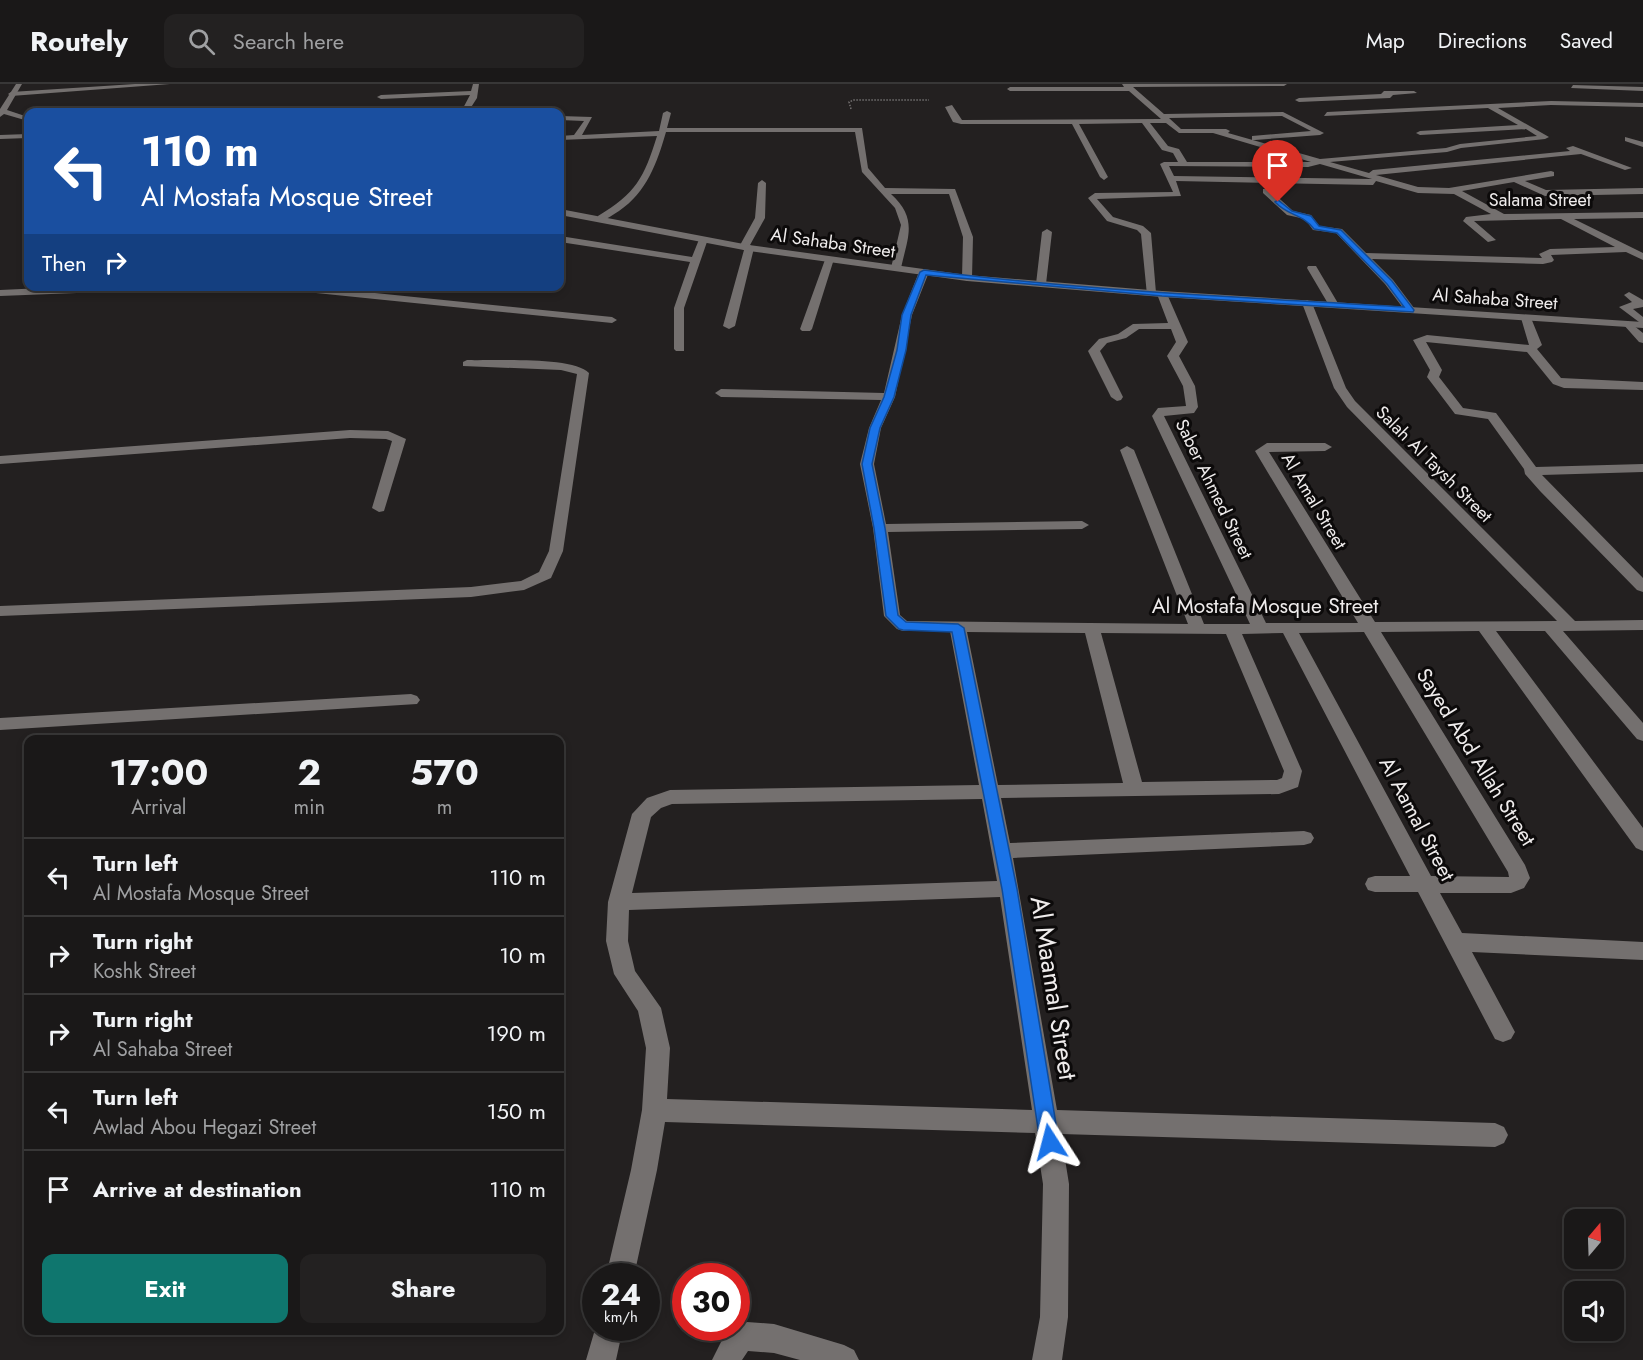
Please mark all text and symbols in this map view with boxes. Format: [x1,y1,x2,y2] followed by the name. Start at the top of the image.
[164,14,584,68] search box
[30,21,128,62] text: Routely
[185,25,218,58] icon: search
[233,25,344,57] text: Search here
[1366,26,1405,56] text: Map
[1438,26,1527,56] text: Directions
[1560,26,1613,56] text: Saved
[141,121,259,182] text: 110 m
[42,132,120,210] icon: left
[1252,140,1303,202] pin
[1261,149,1294,182] icon: arrive
[141,177,432,216] text: Al Mostafa Mosque Street
[1489,187,1592,213] street label: Salama Street
[769,221,898,265] street label: Al Sahaba Street
[99,246,132,279] icon: right
[42,247,87,279] text: Then
[1432,282,1559,316] street label: Al Sahaba Street
[1370,400,1499,529] street label: Salah Al Taysh Street
[1169,415,1259,564] street label: Saber Ahmed Street
[1275,448,1353,555] street label: Al Amal Street
[1152,591,1378,621] street label: Al Mostafa Mosque Street
[1409,662,1543,852] street label: Sayed Abd Allah Street
[109,746,208,798] text: 17:00
[297,746,321,798] text: 2
[410,746,479,798] text: 570
[1372,752,1462,886] street label: Al Aamal Street
[131,793,186,822] text: Arrival
[294,793,325,822] text: min
[437,793,452,822] text: m
[93,847,178,879] text: Turn left
[42,861,75,894] icon: left
[489,861,546,893] text: 110 m
[93,879,309,908] text: Al Mostafa Mosque Street
[1021,893,1087,1083] street label: Al Maamal Street
[93,925,193,957] text: Turn right
[42,939,75,972] icon: right
[499,939,546,971] text: 10 m
[93,957,196,986] text: Koshk Street
[93,1003,193,1035] text: Turn right
[42,1017,75,1050] icon: right
[486,1017,546,1049] text: 190 m
[93,1035,232,1064] text: Al Sahaba Street
[93,1081,178,1113] text: Turn left
[42,1095,75,1128] icon: left
[487,1095,546,1127] text: 150 m
[1018,1110,1082,1174] position arrow
[93,1113,316,1142] text: Awlad Abou Hegazi Street
[42,1173,75,1206] icon: arrive
[93,1173,302,1205] text: Arrive at destination
[489,1173,546,1205] text: 110 m
[1564,1209,1624,1269] north arrow
[1564,1209,1624,1341] map controls
[42,1254,288,1323] button: Exit
[300,1254,546,1323] button: Share
[672,1263,750,1341] speed limit sign: 30
[601,1273,641,1316] text: 24
[1564,1281,1624,1341] button: sound
[604,1306,638,1328] text: km/h

